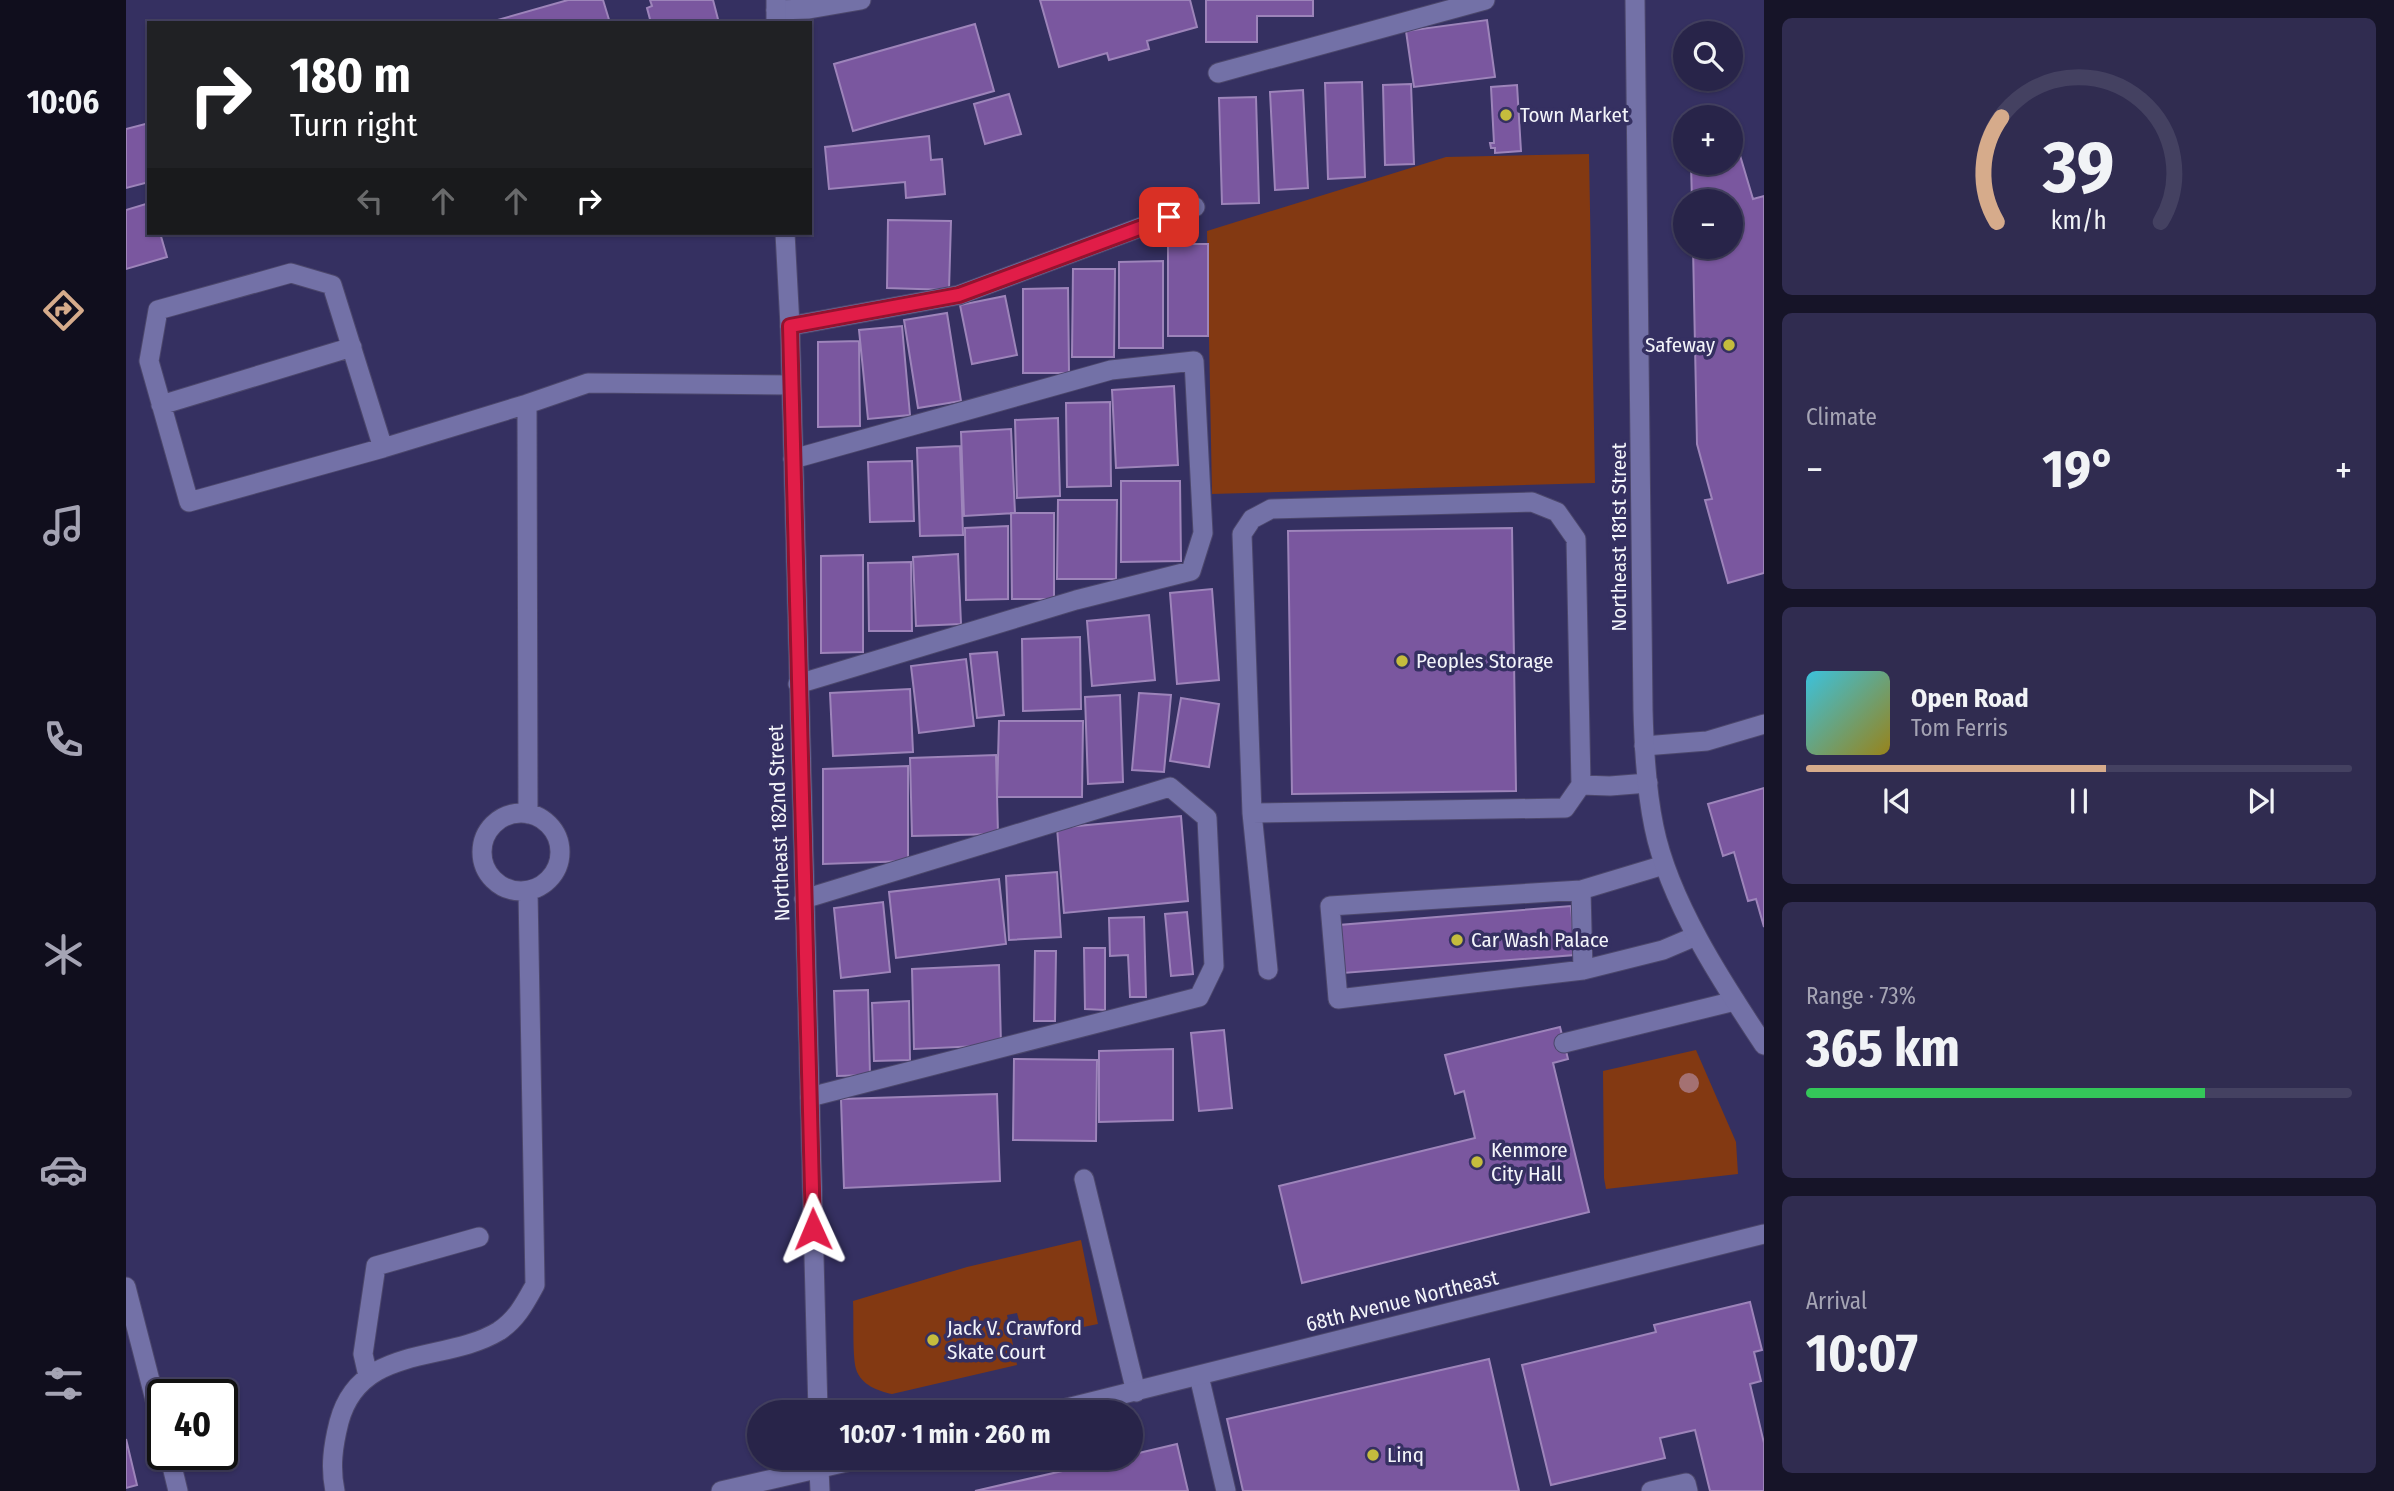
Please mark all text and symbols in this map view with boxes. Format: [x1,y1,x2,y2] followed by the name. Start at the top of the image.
[1673,21,1743,259] map controls
[1673,21,1743,91] button: search
[290,46,411,105] text: 180 m
[175,49,266,140] icon: right
[27,83,99,121] text: 10:06
[1520,102,1629,128] place label: Town Market
[1673,105,1743,175] button: +
[290,106,417,144] text: Turn right
[1498,107,1514,123] marker: Town Market
[2042,125,2115,212] text: 39
[351,182,389,220] icon: left
[424,182,462,220] icon: ahead
[497,182,535,220] icon: ahead
[570,182,608,220] icon: right
[1139,187,1199,247] pin
[1673,189,1743,259] button: −
[1150,198,1188,236] icon: arrive
[2051,206,2107,236] text: km/h
[39,286,88,335] icon: directions
[1645,332,1716,358] place label: Safeway
[1721,337,1737,353] marker: Safeway
[1806,403,1877,431] text: Climate
[2042,438,2116,501] text: 19°
[1606,442,1632,631] street label: Northeast 181st Street
[1806,447,1823,493] text: −
[2335,447,2352,493] text: +
[39,501,88,550] icon: music
[1416,648,1553,674] place label: Peoples Storage
[1394,653,1410,669] marker: Peoples Storage
[1911,683,2029,714] text: Open Road
[1911,714,2008,742] text: Tom Ferris
[39,715,88,764] icon: phone
[763,724,795,922] street label: Northeast 182nd Street
[1878,782,1916,820] icon: previous
[2060,782,2098,820] icon: pause
[2242,782,2280,820] icon: next
[1471,927,1609,953] place label: Car Wash Palace
[39,930,88,979] icon: climate
[1449,932,1465,948] marker: Car Wash Palace
[1806,982,1916,1010] text: Range · 73%
[1806,1017,1960,1080] text: 365 km
[1491,1137,1568,1187] place label: Kenmore City Hall
[39,1145,88,1194] icon: car
[1469,1154,1485,1170] marker: Kenmore City Hall
[776,1192,850,1266] position arrow
[1303,1265,1501,1337] street label: 68th Avenue Northeast
[1806,1287,1867,1315] text: Arrival
[947,1315,1082,1365] place label: Jack V. Crawford Skate Court
[1806,1322,1918,1385] text: 10:07
[925,1332,941,1348] marker: Jack V. Crawford Skate Court
[39,1359,88,1408] icon: filters
[147,1379,238,1470] speed limit sign: 40
[839,1419,1051,1450] text: 10:07 · 1 min · 260 m
[1387,1442,1424,1468] place label: Linq
[1365,1447,1381,1463] marker: Linq

